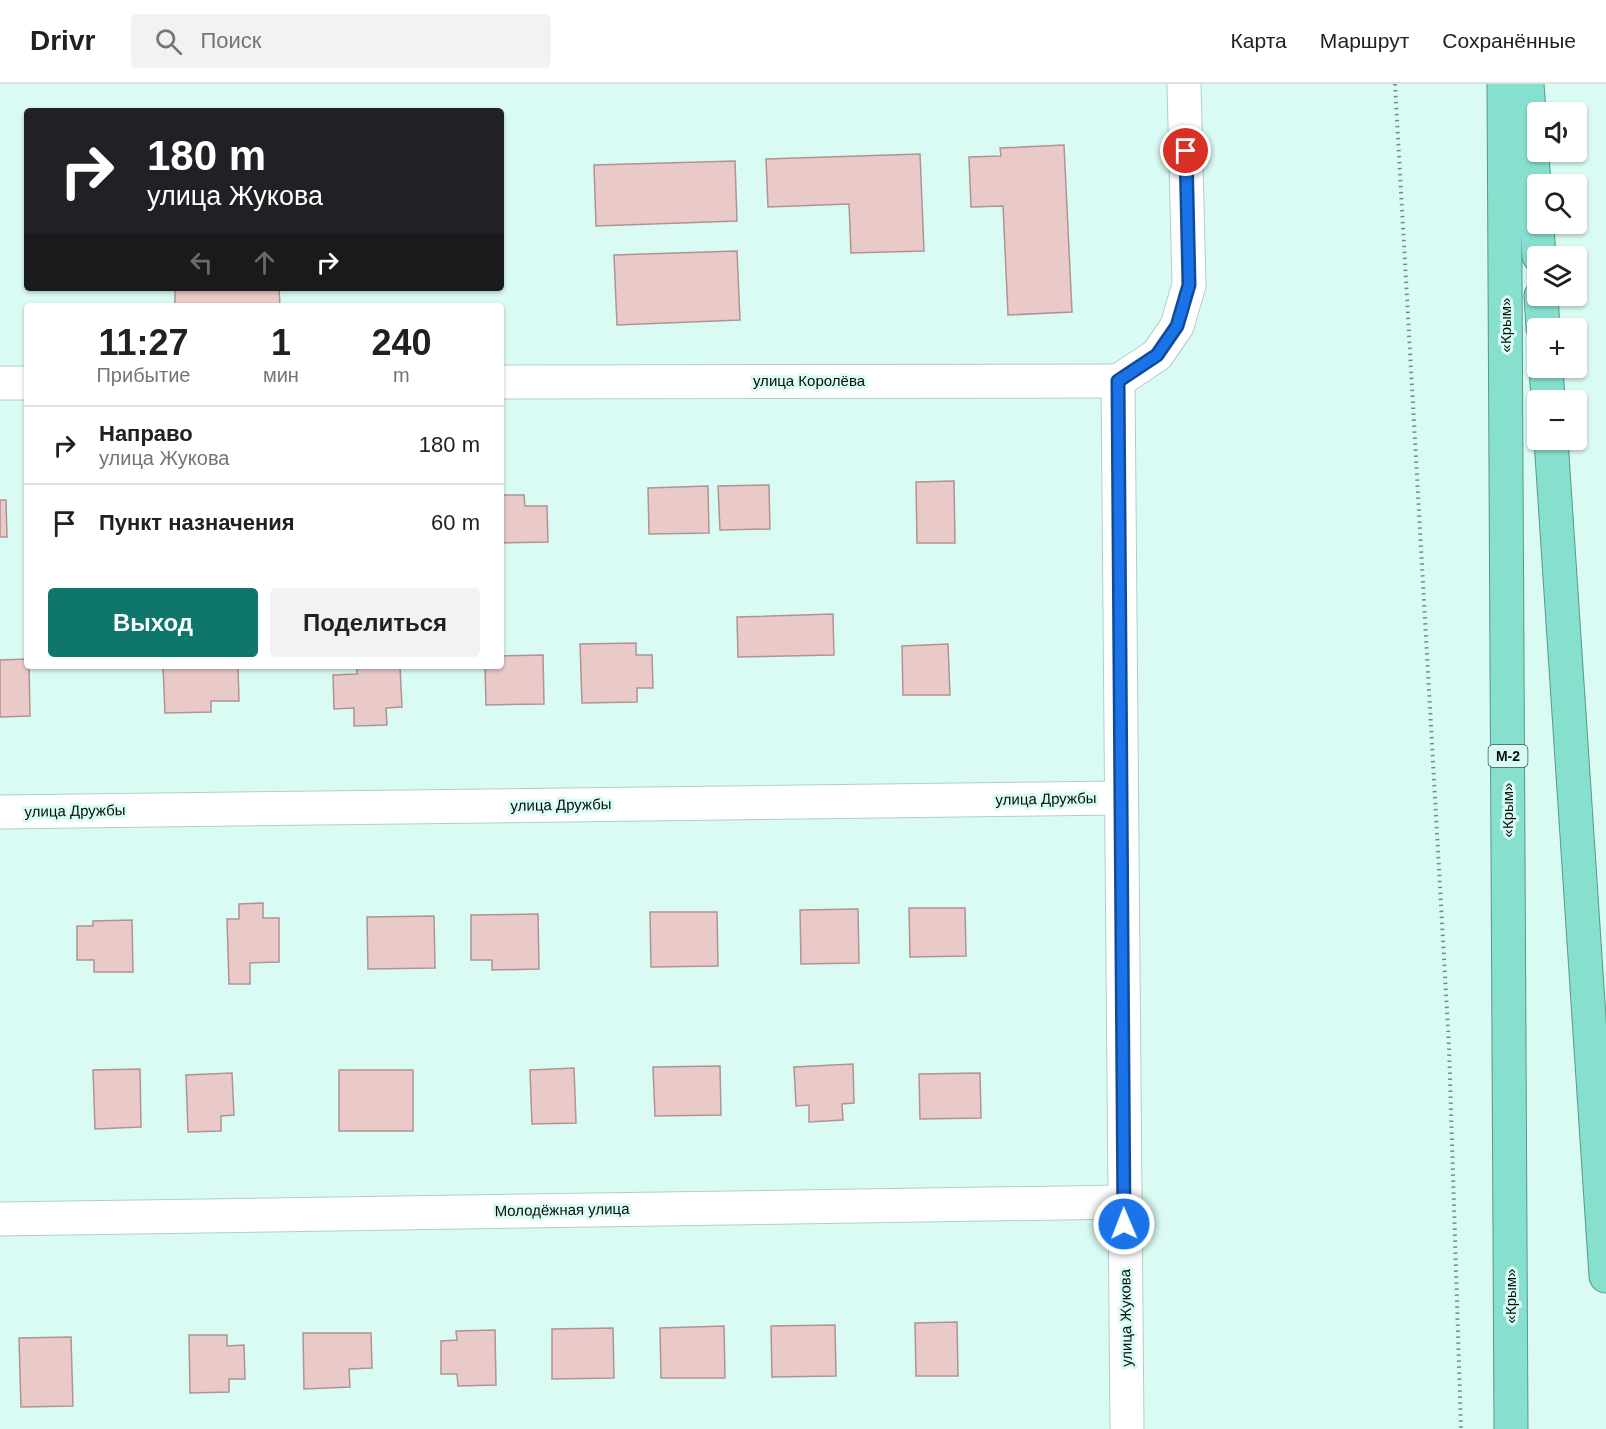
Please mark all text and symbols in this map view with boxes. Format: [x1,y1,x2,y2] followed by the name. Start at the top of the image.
[131,14,551,68] search box
[30,25,95,56] text: Drivr
[152,25,185,58] icon: search
[200,28,261,53] text: Поиск
[1231,29,1287,52] text: Карта
[1320,29,1409,52] text: Маршрут
[1442,29,1576,52] text: Сохранённые
[1527,102,1587,450] map controls
[1527,102,1587,162] button: sound
[1160,125,1211,176] pin
[48,132,126,210] icon: right
[147,132,266,179] text: 180 m
[1169,134,1202,167] icon: arrive
[1527,174,1587,234] button: search
[147,181,323,211] text: улица Жукова
[185,246,218,279] icon: left
[248,246,281,279] icon: ahead
[311,246,344,279] icon: right
[1527,246,1587,306] button: layers
[1497,298,1514,352] street label: «Крым»
[1527,318,1587,378] button: +
[98,322,189,363] text: 11:27
[271,322,291,363] text: 1
[371,322,431,363] text: 240
[96,364,190,386] text: Прибытие
[263,364,299,386] text: мин
[393,364,410,386] text: m
[753,372,866,389] street label: улица Королёва
[1527,390,1587,450] button: −
[99,421,193,446] text: Направо
[48,429,81,462] icon: right
[419,432,480,457] text: 180 m
[99,447,229,469] text: улица Жукова
[48,507,81,540] icon: arrive
[99,510,295,535] text: Пункт назначения
[431,510,480,535] text: 60 m
[48,588,258,657] button: Выход
[270,588,480,657] button: Поделиться
[1488,745,1528,767] road number: М-2
[1499,783,1516,837] street label: «Крым»
[995,789,1097,808] street label: улица Дружбы
[510,795,612,814] street label: улица Дружбы
[24,801,126,820] street label: улица Дружбы
[1092,1192,1156,1256] position arrow
[494,1200,630,1219] street label: Молодёжная улица
[1116,1268,1135,1367] street label: улица Жукова
[1502,1269,1519,1323] street label: «Крым»

